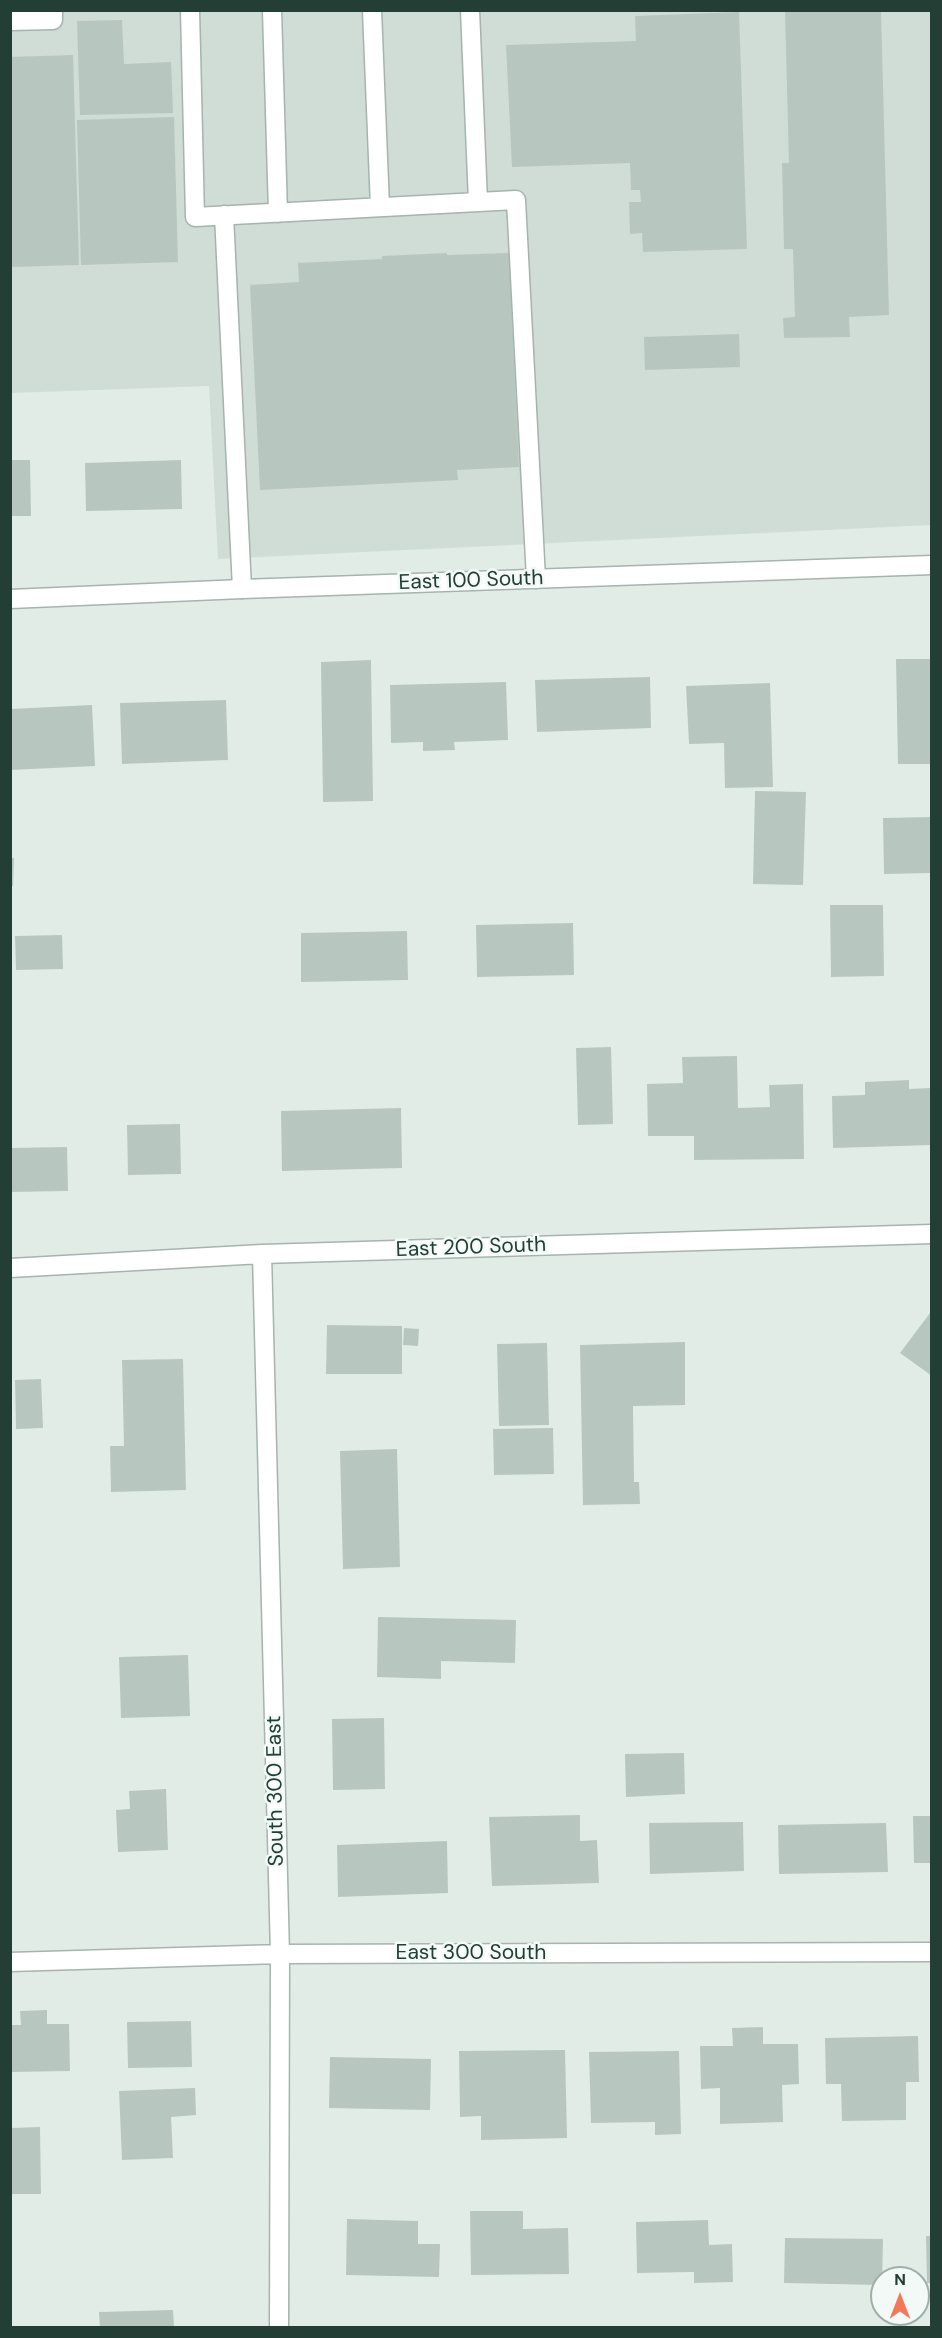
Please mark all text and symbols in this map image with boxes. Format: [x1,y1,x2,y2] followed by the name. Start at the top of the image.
[398,566,544,596] street label: East 100 South
[395,1233,547,1263] street label: East 200 South
[262,1715,290,1867] street label: South 300 East
[396,1940,546,1966] street label: East 300 South
[870,2266,930,2326] north arrow
[894,2269,906,2290] text: N

